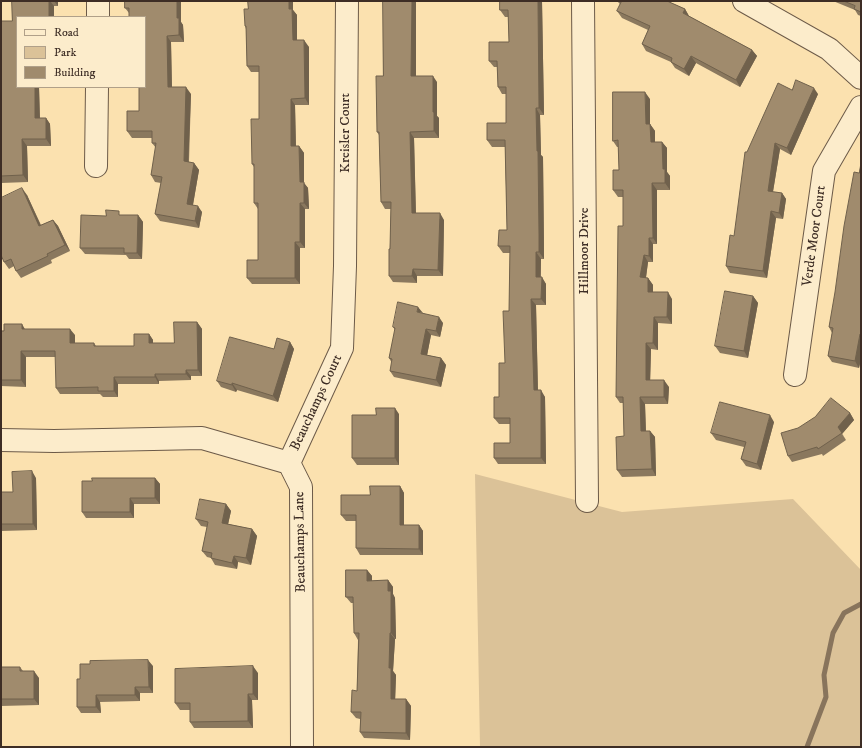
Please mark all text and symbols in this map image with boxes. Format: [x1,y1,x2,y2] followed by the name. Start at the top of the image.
[16,16,146,88] legend
[54,25,79,40] text: Road
[54,45,76,60] text: Park
[54,65,95,80] text: Building
[338,93,354,173] street label: Kreisler Court
[800,184,830,288] street label: Verde Moor Court
[577,207,593,295] street label: Hillmoor Drive
[287,352,347,454] street label: Beauchamps Court
[292,491,310,593] street label: Beauchamps Lane

